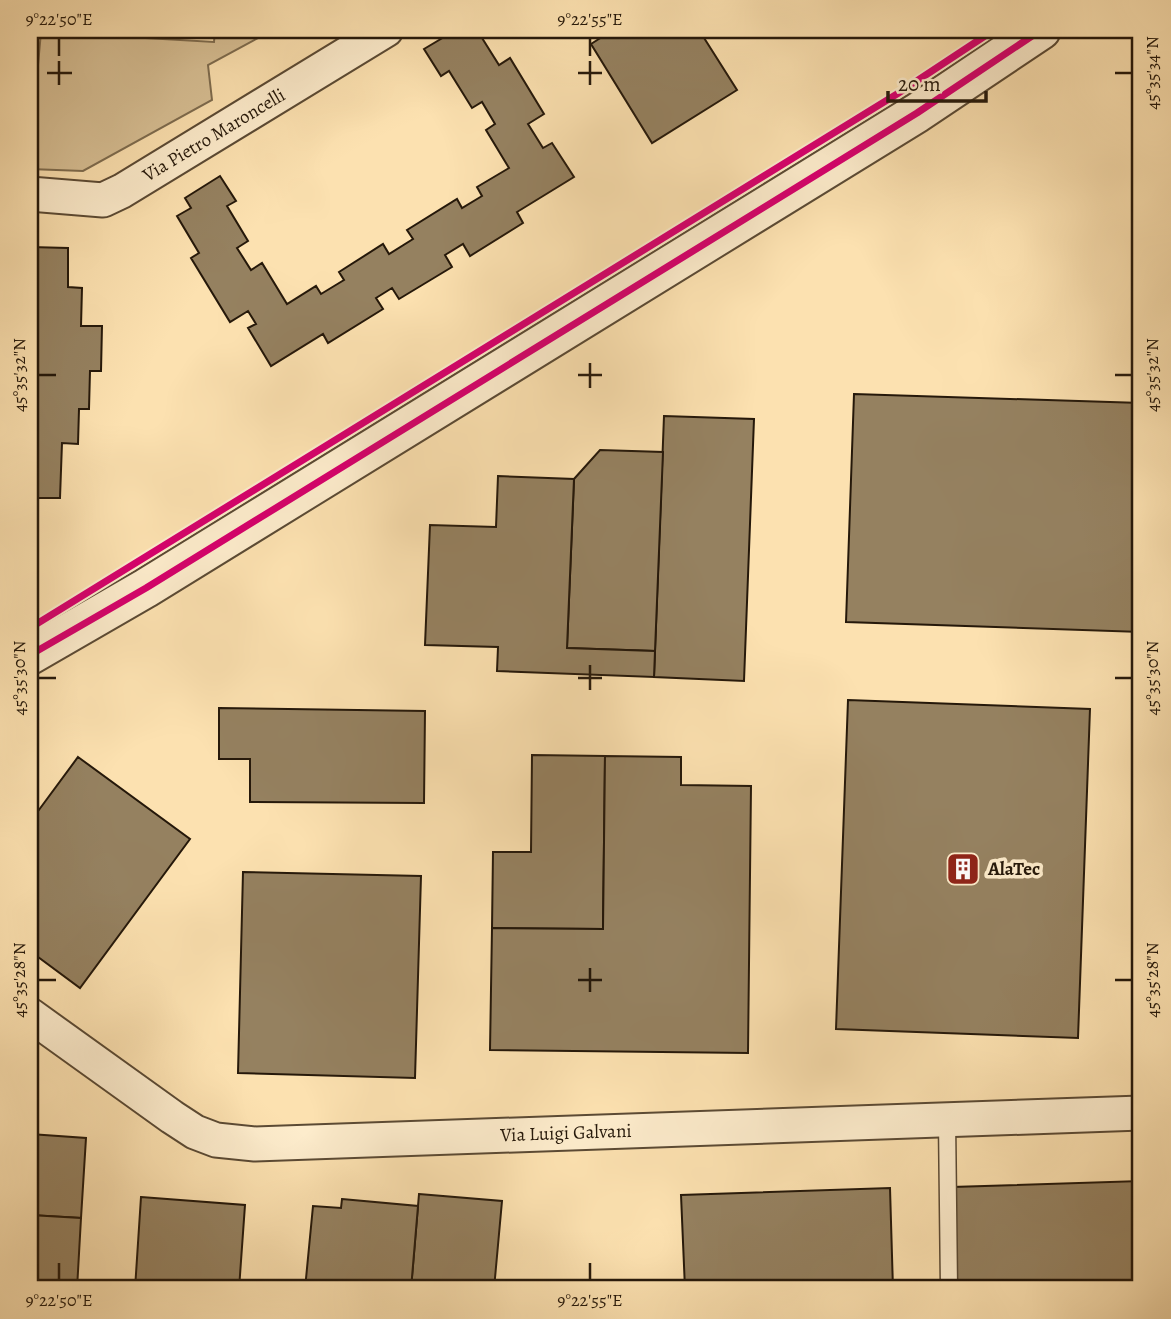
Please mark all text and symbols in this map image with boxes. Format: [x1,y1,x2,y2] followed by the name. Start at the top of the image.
[25,7,93,31] text: 9°22'50"E
[557,7,623,31] text: 9°22'55"E
[1140,36,1164,110] text: 45°35'34"N
[888,60,986,104] scale bar
[898,70,941,98] text: 20 m
[137,82,290,188] street label: Via Pietro Maroncelli
[7,338,31,412] text: 45°35'32"N
[1140,338,1164,412] text: 45°35'32"N
[7,640,31,716] text: 45°35'30"N
[1140,640,1164,716] text: 45°35'30"N
[944,850,982,888] building icon: AlaTec
[987,856,1040,882] place label: AlaTec
[7,942,31,1018] text: 45°35'28"N
[1140,942,1164,1018] text: 45°35'28"N
[499,1118,632,1148] street label: Via Luigi Galvani
[25,1288,93,1312] text: 9°22'50"E
[557,1288,623,1312] text: 9°22'55"E

